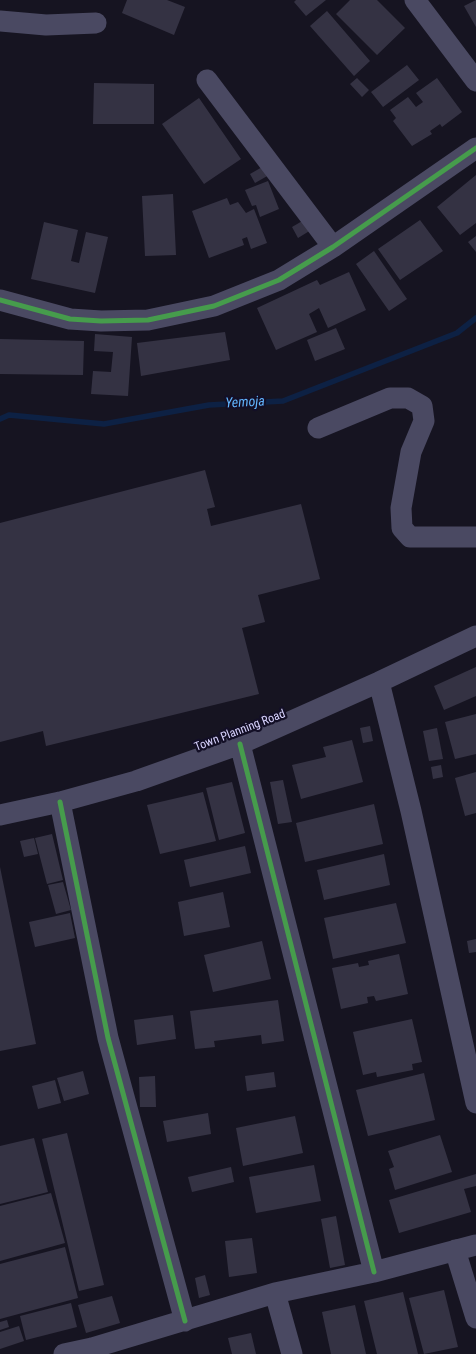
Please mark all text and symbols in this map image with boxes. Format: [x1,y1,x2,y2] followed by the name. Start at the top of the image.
[225,394,265,412] water label: Yemoja
[193,707,287,755] street label: Town Planning Road

